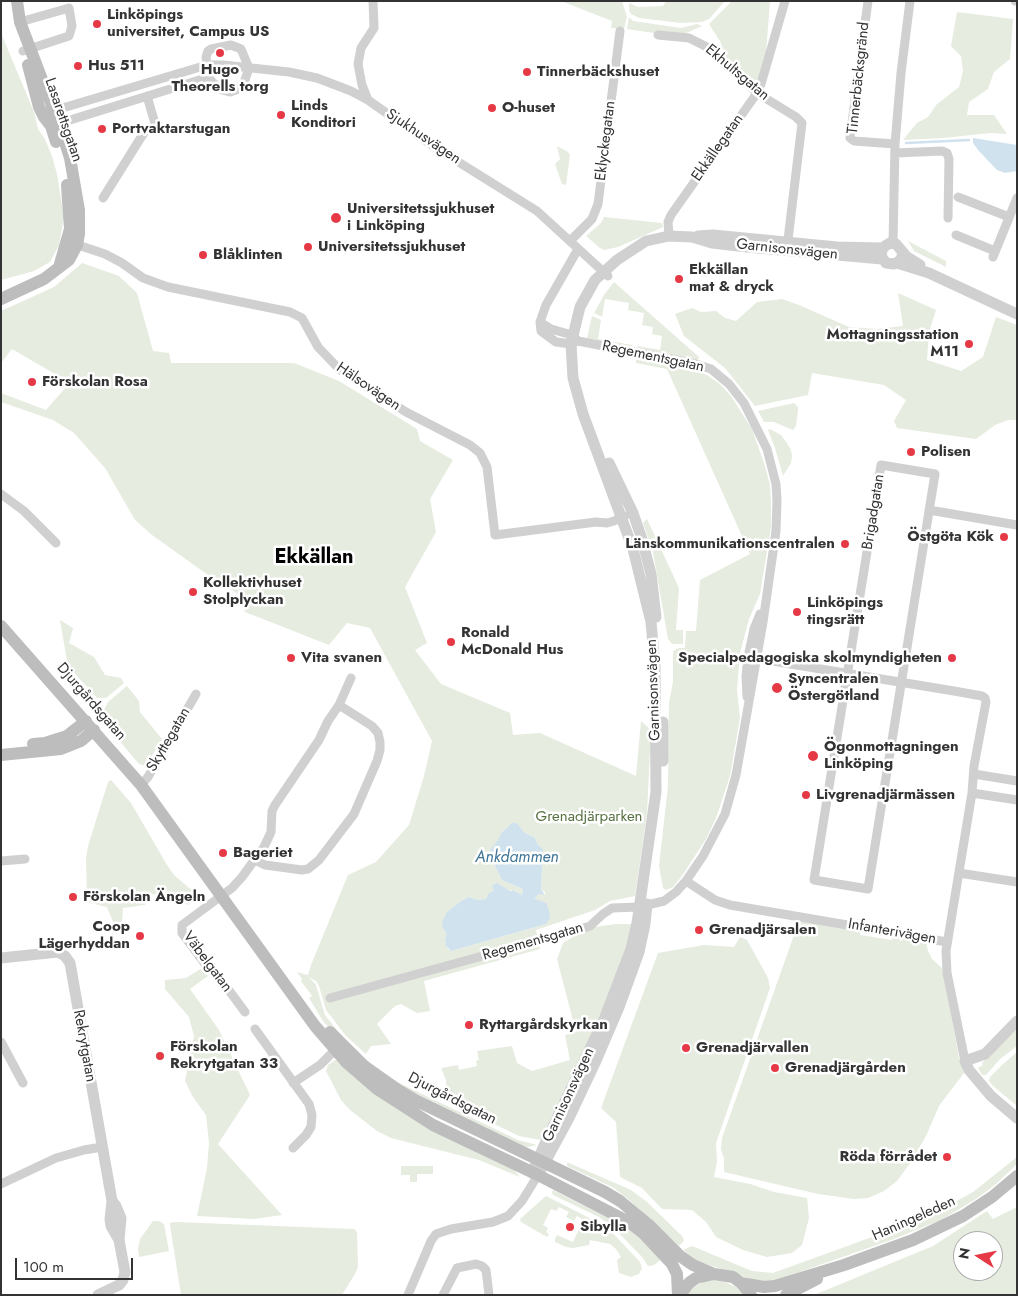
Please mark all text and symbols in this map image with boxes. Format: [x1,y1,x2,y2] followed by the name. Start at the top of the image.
[107,6,269,41] place label: Linköpings universitet, Campus US
[91,18,103,30] marker: Linköpings universitet, Campus US
[844,21,874,135] street label: Tinnerbäcksgränd
[701,41,773,105] street label: Ekhultsgatan
[214,47,226,59] marker: Hugo Theorells torg
[88,57,145,75] place label: Hus 511
[72,60,84,72] marker: Hus 511
[171,61,269,96] place label: Hugo Theorells torg
[537,63,659,81] place label: Tinnerbäckshuset
[521,66,533,78] marker: Tinnerbäckshuset
[40,76,86,164] street label: Lasarettsgatan
[291,97,356,132] place label: Linds Konditori
[502,99,555,117] place label: O-huset
[592,100,620,182] street label: Eklyckegatan
[486,102,498,114] marker: O-huset
[382,105,464,169] street label: Sjukhusvägen
[275,109,287,121] marker: Linds Konditori
[688,111,748,185] street label: Ekkällegatan
[112,120,230,138] place label: Portvaktarstugan
[96,123,108,135] marker: Portvaktarstugan
[347,200,494,235] place label: Universitetssjukhuset i Linköping
[329,211,343,225] marker: Universitetssjukhuset i Linköping
[735,236,839,264] street label: Garnisonsvägen
[318,238,465,256] place label: Universitetssjukhuset
[302,241,314,253] marker: Universitetssjukhuset
[213,246,283,264] place label: Blåklinten
[197,249,209,261] marker: Blåklinten
[689,261,774,296] place label: Ekkällan mat & dryck
[673,273,685,285] marker: Ekkällan mat & dryck
[827,326,959,361] place label: Mottagningsstation M11
[600,337,706,377] street label: Regementsgatan
[963,338,975,350] marker: Mottagningsstation M11
[333,359,403,415] street label: Hälsovägen
[42,373,148,391] place label: Förskolan Rosa
[26,376,38,388] marker: Förskolan Rosa
[921,443,971,461] place label: Polisen
[905,446,917,458] marker: Polisen
[859,473,889,551] street label: Brigadgatan
[907,528,994,546] place label: Östgöta Kök
[998,531,1010,543] marker: Östgöta Kök
[625,535,835,553] place label: Länskommunikationscentralen
[839,538,851,550] marker: Länskommunikationscentralen
[274,546,354,570] district label: Ekkällan
[203,574,301,609] place label: Kollektivhuset Stolplyckan
[187,586,199,598] marker: Kollektivhuset Stolplyckan
[807,594,883,629] place label: Linköpings tingsrätt
[791,606,803,618] marker: Linköpings tingsrätt
[461,624,563,659] place label: Ronald McDonald Hus
[445,636,457,648] marker: Ronald McDonald Hus
[643,639,665,741] street label: Garnisonsvägen
[301,649,382,667] place label: Vita svanen
[678,649,942,667] place label: Specialpedagogiska skolmyndigheten
[285,652,297,664] marker: Vita svanen
[946,652,958,664] marker: Specialpedagogiska skolmyndigheten
[52,660,130,744] street label: Djurgårdsgatan
[788,670,879,705] place label: Syncentralen Östergötland
[770,681,784,695] marker: Syncentralen Östergötland
[143,705,195,775] street label: Skyttegatan
[824,738,959,773] place label: Ögonmottagningen Linköping
[806,749,820,763] marker: Ögonmottagningen Linköping
[816,786,955,804] place label: Livgrenadjärmässen
[800,789,812,801] marker: Livgrenadjärmässen
[536,808,642,826] park label: Grenadjärparken
[233,844,292,862] place label: Bageriet
[217,847,229,859] marker: Bageriet
[475,848,559,868] water label: Ankdammen
[83,888,205,906] place label: Förskolan Ängeln
[67,891,79,903] marker: Förskolan Ängeln
[846,915,938,949] street label: Infanterivägen
[39,918,130,953] place label: Coop Lägerhyddan
[481,919,585,965] street label: Regementsgatan
[709,921,816,939] place label: Grenadjärsalen
[693,924,705,936] marker: Grenadjärsalen
[178,928,236,996] street label: Väbelgatan
[134,930,146,942] marker: Coop Lägerhyddan
[69,1009,99,1083] street label: Rekrytgatan
[479,1016,608,1034] place label: Ryttargårdskyrkan
[463,1019,475,1031] marker: Ryttargårdskyrkan
[170,1038,278,1073] place label: Förskolan Rekrytgatan 33
[696,1039,809,1057] place label: Grenadjärvallen
[680,1042,692,1054] marker: Grenadjärvallen
[539,1045,599,1145] street label: Garnisonsvägen
[154,1050,166,1062] marker: Förskolan Rekrytgatan 33
[785,1059,906,1077] place label: Grenadjärgården
[769,1062,781,1074] marker: Grenadjärgården
[405,1069,499,1129] street label: Djurgårdsgatan
[839,1148,937,1166] place label: Röda förrådet
[941,1151,953,1163] marker: Röda förrådet
[870,1193,958,1245] street label: Haningeleden
[580,1218,627,1236] place label: Sibylla
[564,1221,576,1233] marker: Sibylla
[953,1231,1003,1281] north arrow
[953,1246,975,1261] text: N
[18,1248,135,1280] scale bar
[23,1256,64,1278] text: 100 m

